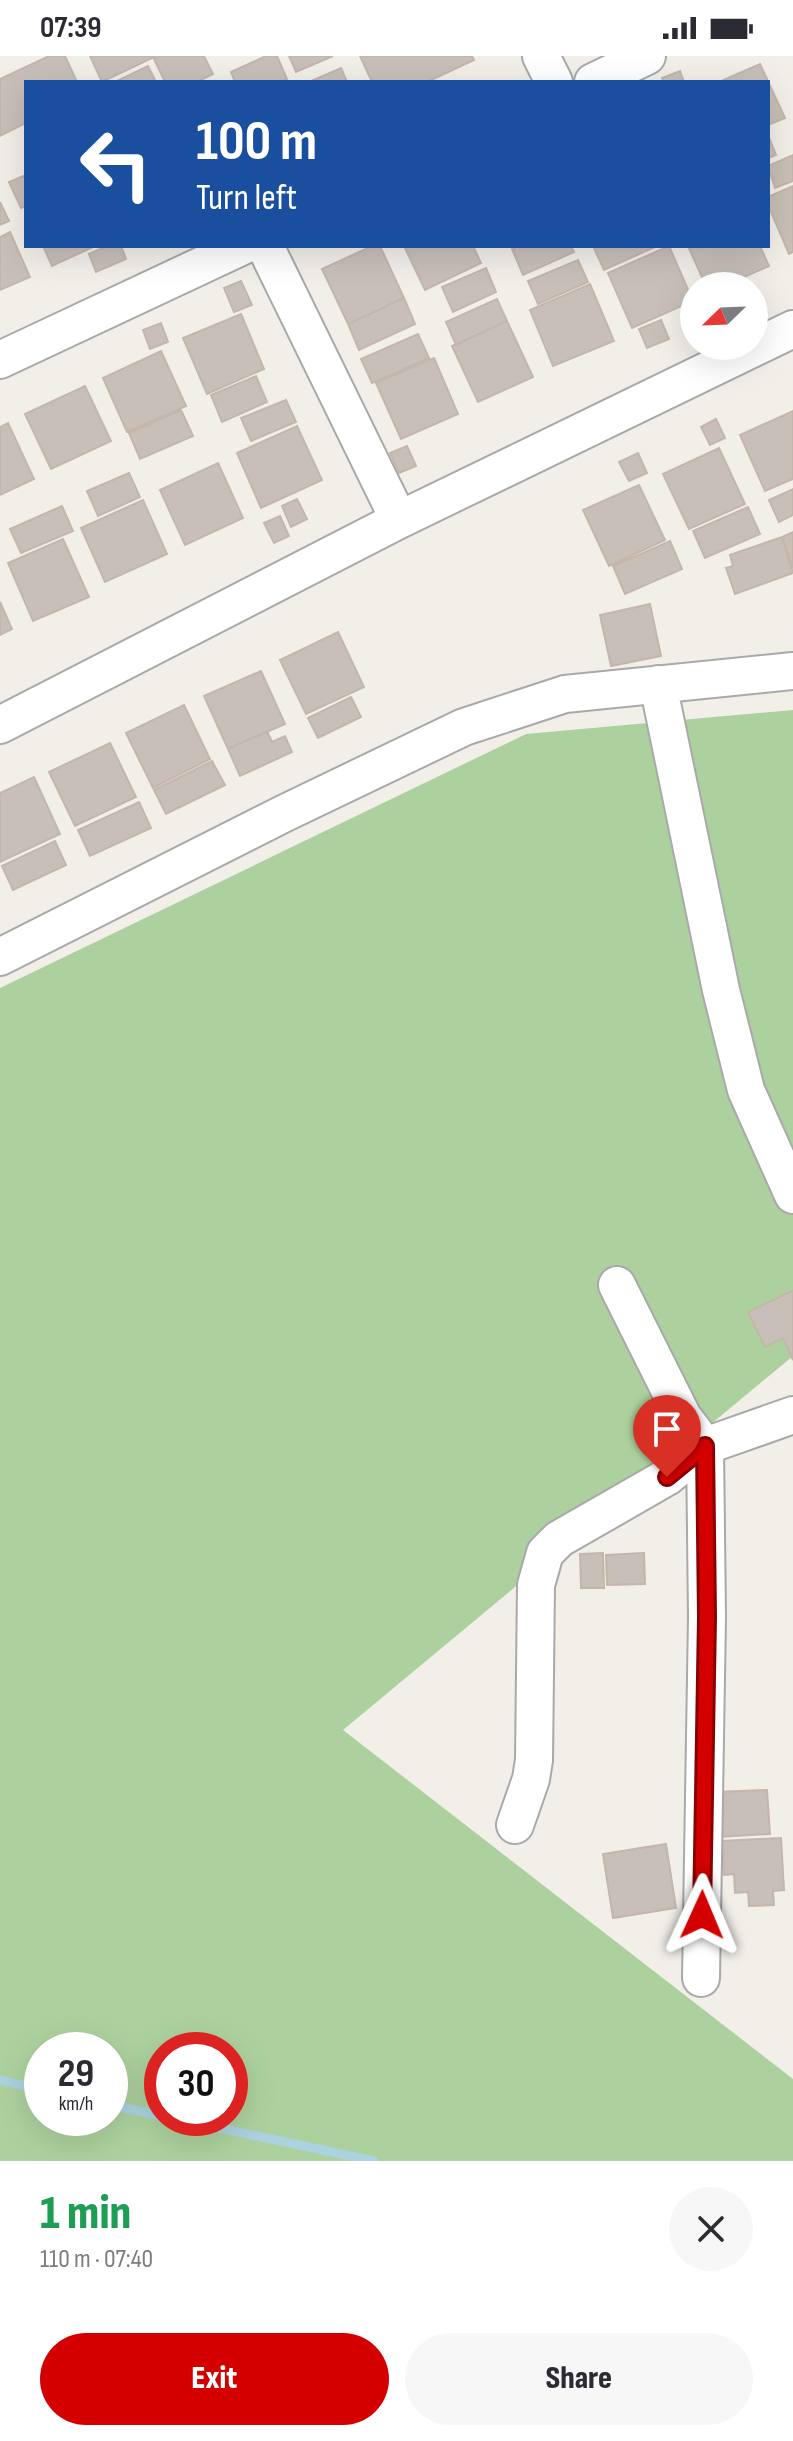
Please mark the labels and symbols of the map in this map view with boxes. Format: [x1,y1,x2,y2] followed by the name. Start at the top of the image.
[680,272,768,360] north arrow
[633,1395,701,1477] pin
[660,1873,744,1957] position arrow
[144,2032,248,2136] speed limit sign: 30

